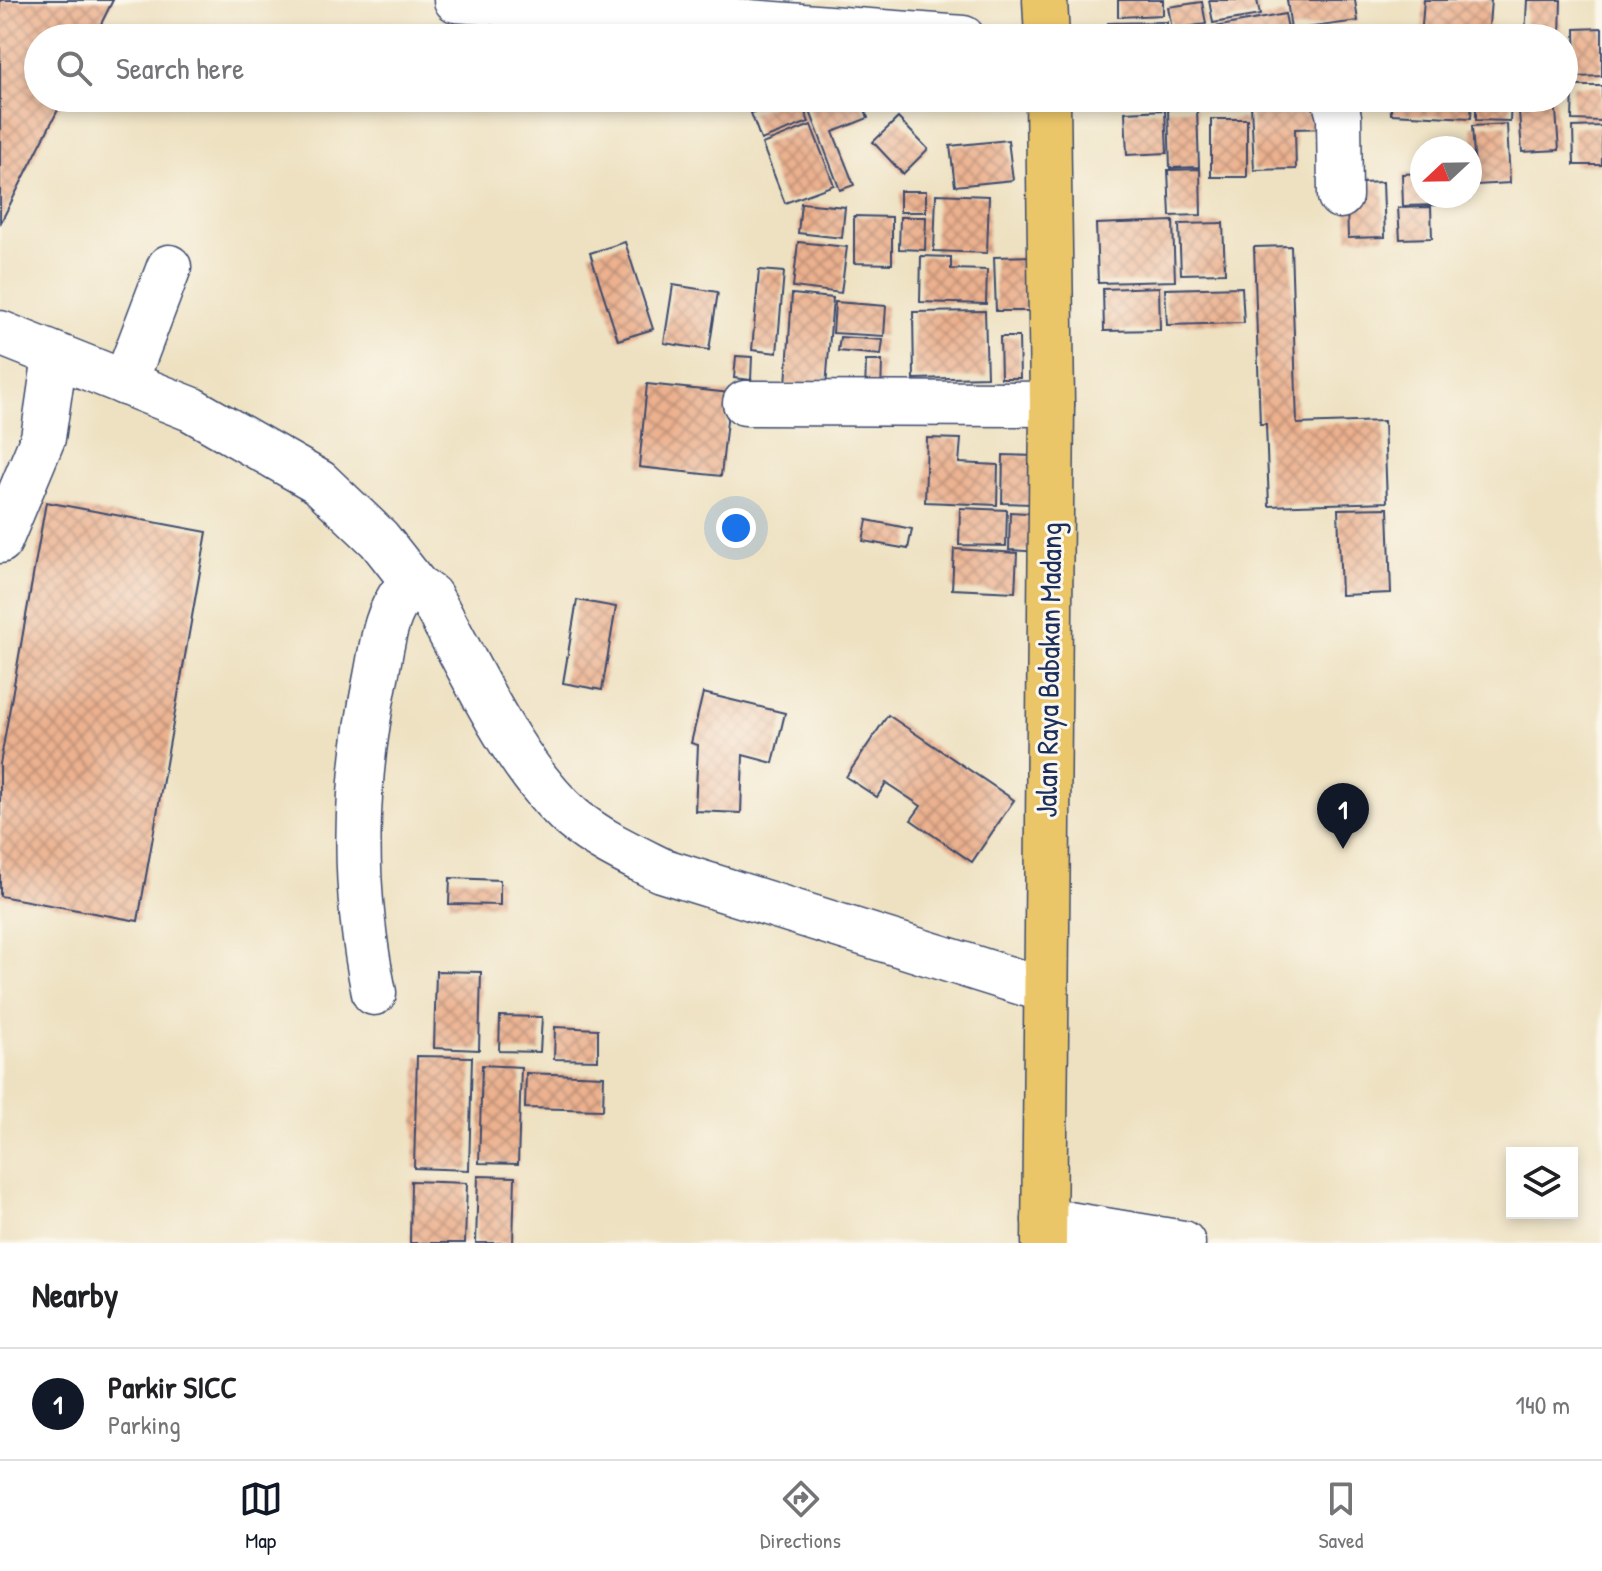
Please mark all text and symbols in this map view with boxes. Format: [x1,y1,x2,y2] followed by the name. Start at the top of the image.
[24,24,1578,112] search box
[52,46,96,90] icon: search
[116,48,244,88] text: Search here
[1410,136,1482,208] north arrow
[716,508,756,548] your location
[1025,522,1071,818] street label: Jalan Raya Babakan Madang
[1317,783,1369,849] pin: 1
[1506,1147,1578,1219] map controls
[1506,1147,1578,1219] button: layers
[32,1272,118,1318] text: Nearby
[108,1367,237,1407] text: Parkir SICC
[53,1387,63,1422] text: 1
[1516,1387,1570,1422] text: 140 m
[108,1407,181,1442] text: Parking
[239,1477,283,1555] tab: Map
[760,1477,841,1555] tab: Directions
[1318,1477,1363,1555] tab: Saved

